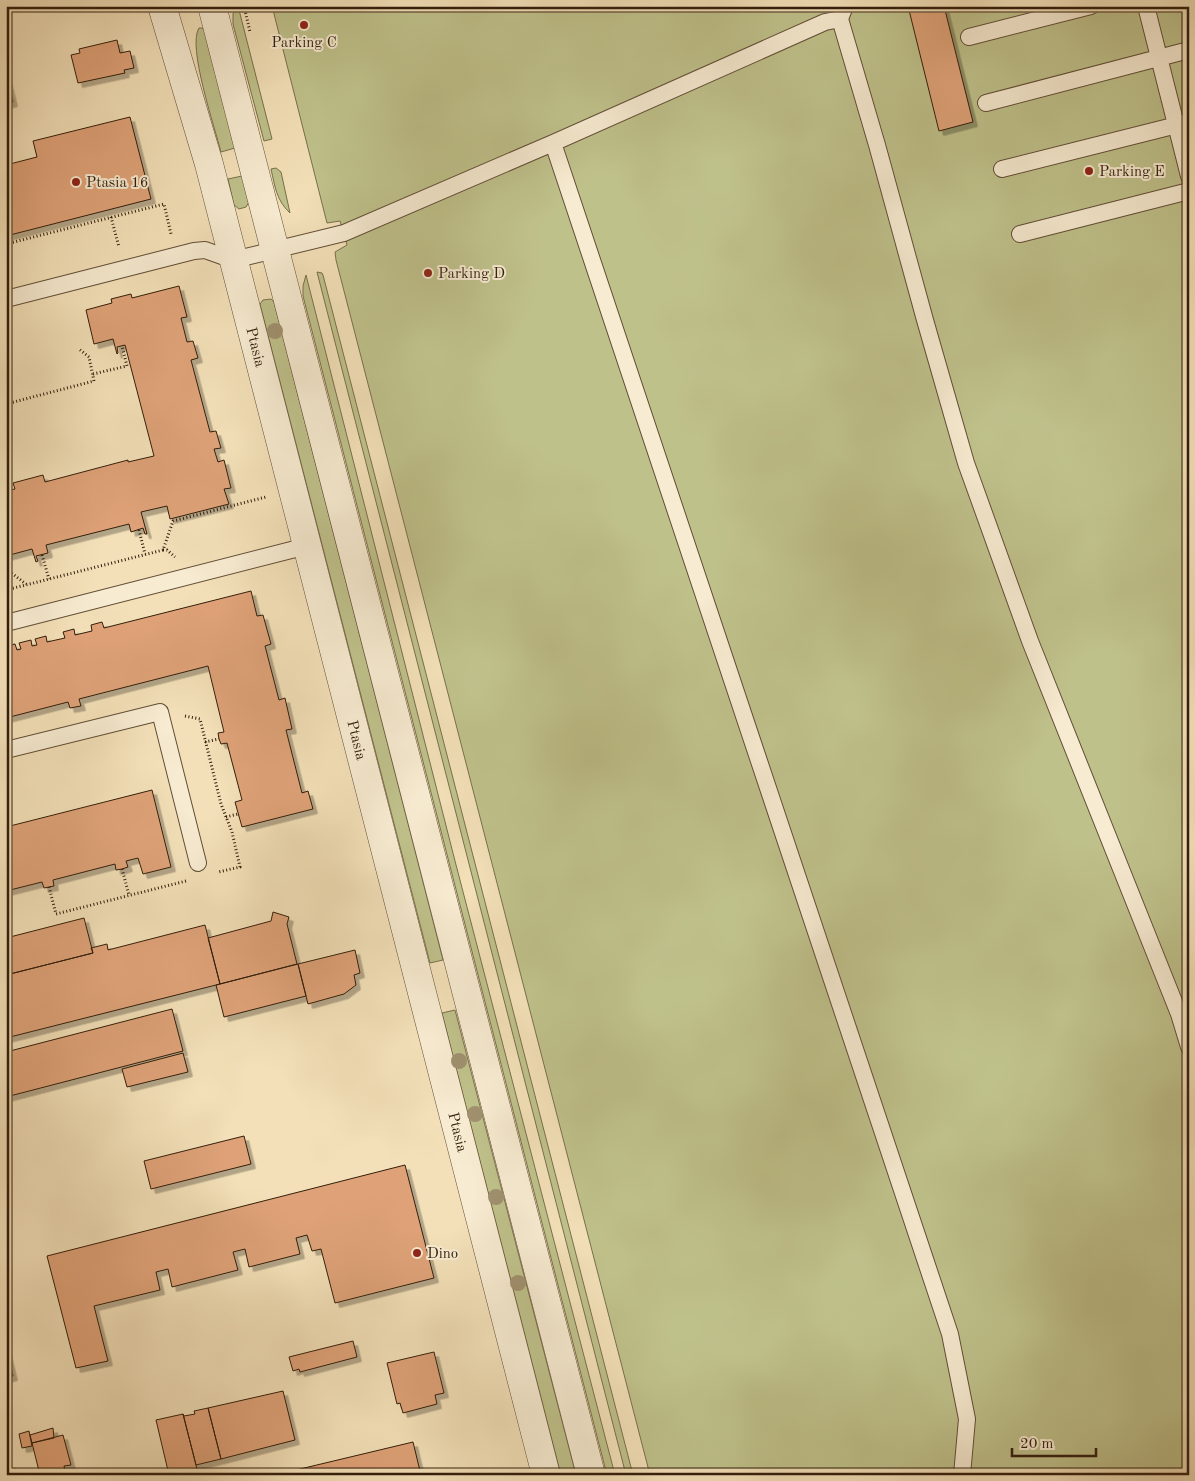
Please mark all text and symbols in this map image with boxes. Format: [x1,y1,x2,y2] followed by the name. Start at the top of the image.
[298,19,310,31] marker: Parking C
[271,36,337,51] place label: Parking C
[1083,165,1095,177] marker: Parking E
[1099,165,1165,180] place label: Parking E
[70,176,82,188] marker: Ptasia 16
[86,176,148,191] place label: Ptasia 16
[422,267,434,279] marker: Parking D
[438,267,505,282] place label: Parking D
[242,326,267,370] street label: Ptasia
[343,719,368,763] street label: Ptasia
[444,1111,469,1155] street label: Ptasia
[411,1247,423,1259] marker: Dino
[427,1247,458,1262] place label: Dino
[1012,1426,1096,1458] scale bar
[1020,1437,1054,1452] text: 20 m

